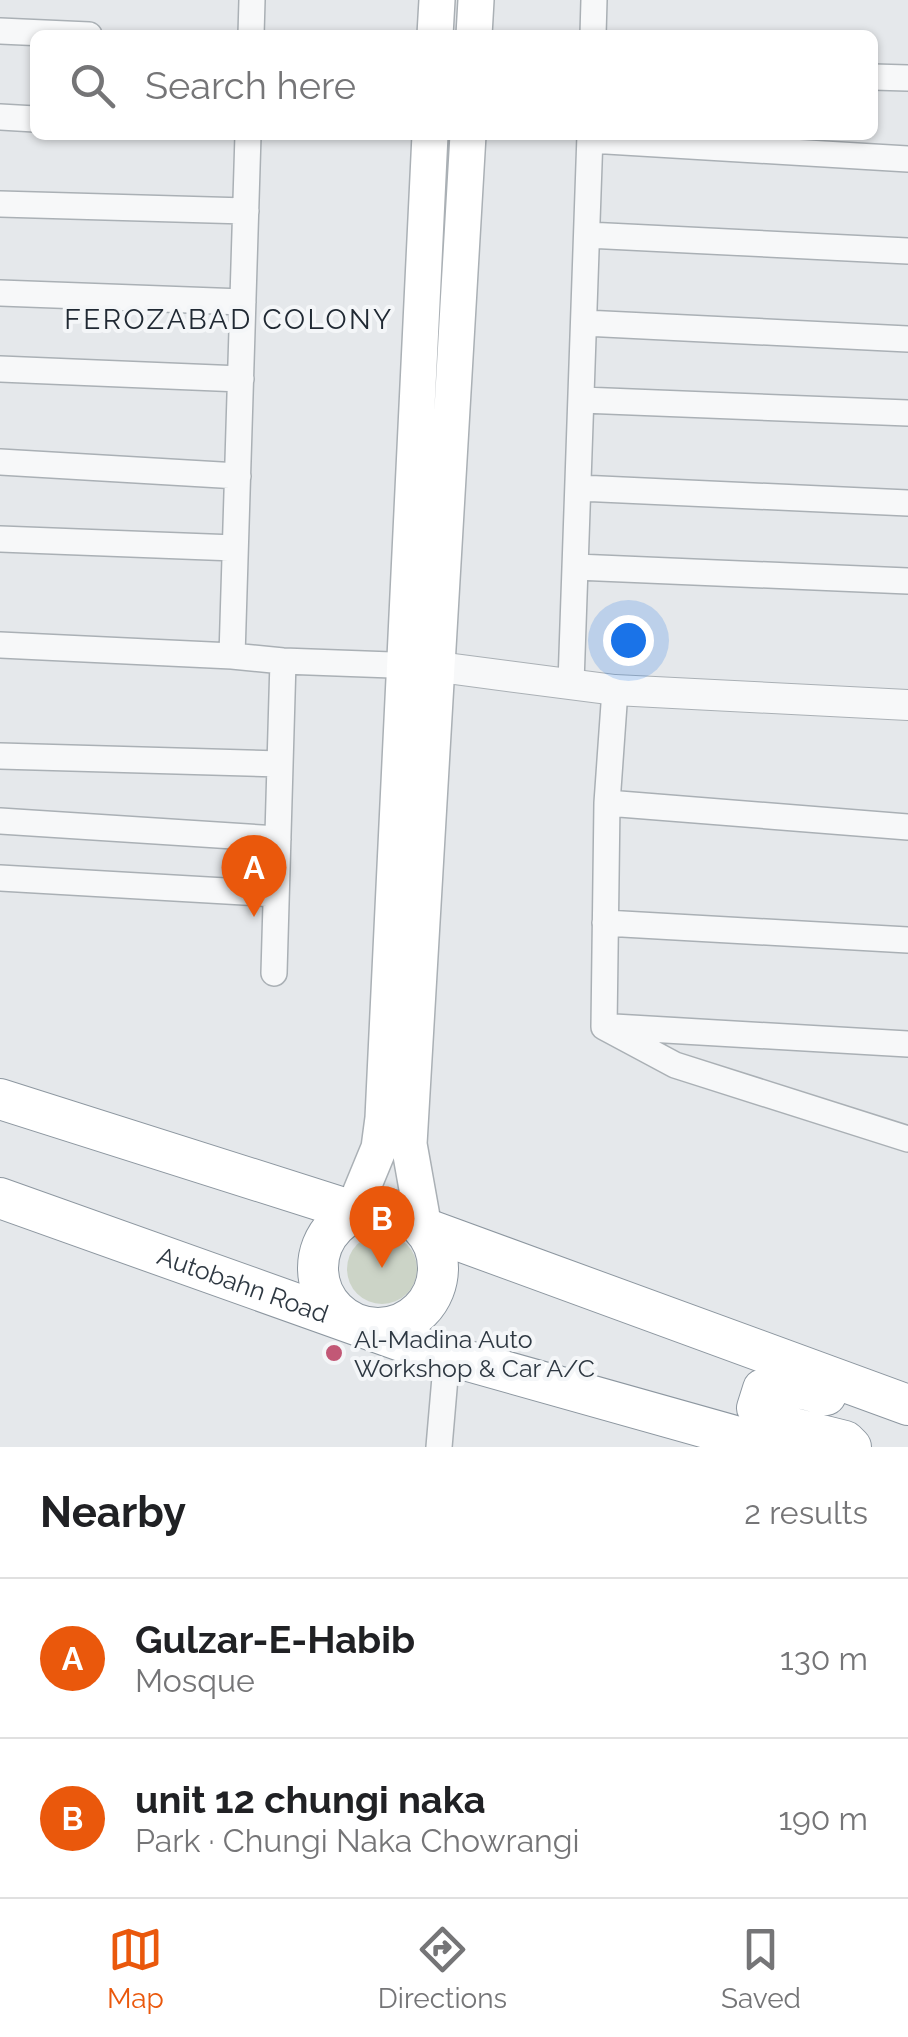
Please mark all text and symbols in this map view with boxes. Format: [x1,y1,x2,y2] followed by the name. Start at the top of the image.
[30,30,878,140] search box
[65,58,120,113] icon: search
[145,63,356,108] text: Search here
[64,303,394,336] district label: FEROZABAD COLONY
[603,615,654,666] your location
[222,834,286,917] pin: A
[350,1186,414,1268] pin: B
[154,1240,332,1329] street label: Autobahn Road
[354,1324,595,1383] place label: Al-Madina Auto Workshop & Car A/C
[323,1342,345,1364] marker: Al-Madina Auto Workshop & Car A/C
[40,1488,186,1537] text: Nearby
[744,1494,868,1531] text: 2 results
[135,1617,415,1662] text: Gulzar-E-Habib
[62,1640,83,1677] text: A
[780,1640,868,1677] text: 130 m
[135,1662,255,1699] text: Mosque
[135,1777,485,1822] text: unit 12 chungi naka
[62,1800,83,1837] text: B
[778,1800,868,1837] text: 190 m
[135,1822,579,1859] text: Park · Chungi Naka Chowrangi
[107,1922,164,2015] tab: Map
[378,1922,507,2015] tab: Directions
[721,1922,801,2015] tab: Saved

